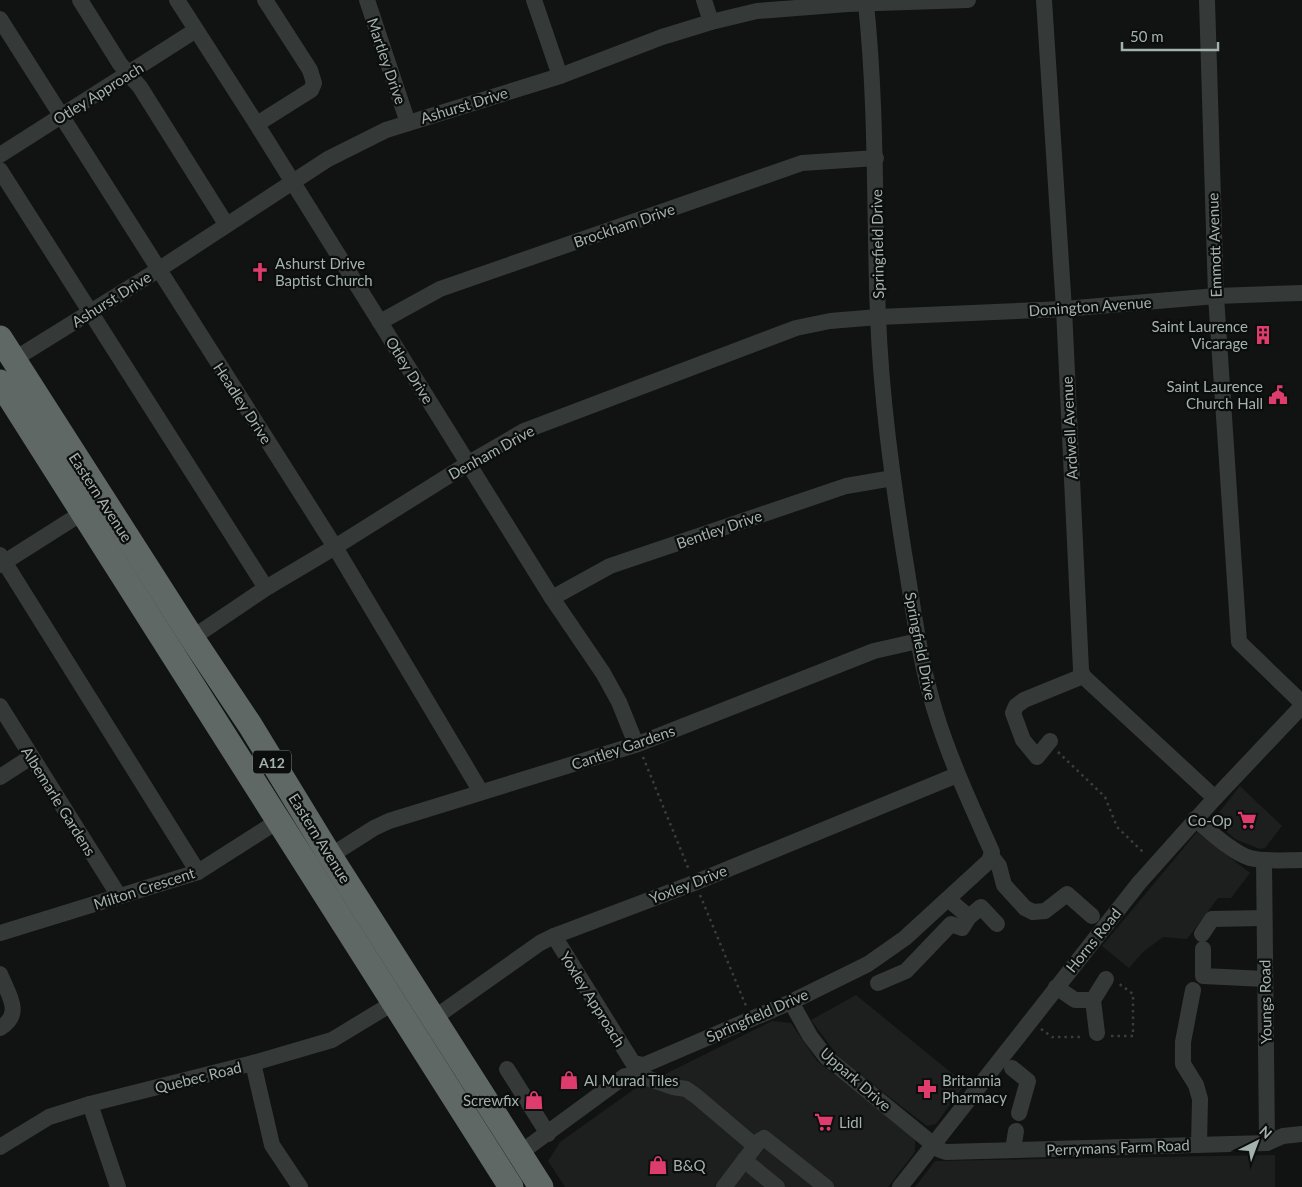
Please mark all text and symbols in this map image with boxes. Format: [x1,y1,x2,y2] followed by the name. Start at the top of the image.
[364,15,410,107] street label: Martley Drive
[1122,20,1218,52] scale bar
[1130,27,1164,45] text: 50 m
[50,58,146,128] street label: Otley Approach
[418,83,510,127] street label: Ashurst Drive
[867,189,887,299] street label: Springfield Drive
[1203,192,1225,298] street label: Emmott Avenue
[571,199,677,251] street label: Brockham Drive
[275,254,373,289] place label: Ashurst Drive Baptist Church
[249,261,271,283] church icon: Ashurst Drive Baptist Church
[68,267,154,331] street label: Ashurst Drive
[1028,293,1152,319] street label: Donington Avenue
[1152,317,1248,352] place label: Saint Laurence Vicarage
[1252,324,1274,346] building icon: Saint Laurence Vicarage
[382,333,438,407] street label: Otley Drive
[210,359,276,447] street label: Headley Drive
[1057,376,1081,480] street label: Ardwell Avenue
[1167,377,1263,412] place label: Saint Laurence Church Hall
[1267,384,1289,406] public building icon: Saint Laurence Church Hall
[445,421,537,483] street label: Denham Drive
[66,449,137,545] street label: Eastern Avenue
[674,506,764,552] street label: Bentley Drive
[902,590,940,702] street label: Springfield Drive
[569,721,677,773] street label: Cantley Gardens
[18,743,100,859] street label: Albemarle Gardens
[253,750,291,774] road number: A12
[285,790,355,886] street label: Eastern Avenue
[1236,809,1258,831] supermarket icon: Co-Op
[1188,811,1232,829] place label: Co-Op
[647,861,729,907] street label: Yoxley Drive
[91,863,197,913] street label: Milton Crescent
[1062,904,1124,976] street label: Horns Road
[557,948,629,1050] street label: Yoxley Approach
[1255,960,1275,1044] street label: Youngs Road
[703,984,811,1046] street label: Springfield Drive
[817,1043,895,1115] street label: Uppark Drive
[153,1058,243,1096] street label: Quebec Road
[558,1069,580,1091] shop icon: Al Murad Tiles
[584,1071,679,1089] place label: Al Murad Tiles
[942,1071,1007,1106] place label: Britannia Pharmacy
[916,1078,938,1100] pharmacy icon: Britannia Pharmacy
[523,1089,545,1111] shop icon: Screwfix
[463,1091,520,1109] place label: Screwfix
[813,1111,835,1133] supermarket icon: Lidl
[839,1113,862,1131] place label: Lidl
[1232,1117,1282,1167] north arrow
[1256,1122,1276,1142] text: N
[1046,1136,1190,1158] street label: Perrymans Farm Road
[647,1154,669,1176] shop icon: B&Q
[673,1156,705,1174] place label: B&Q

